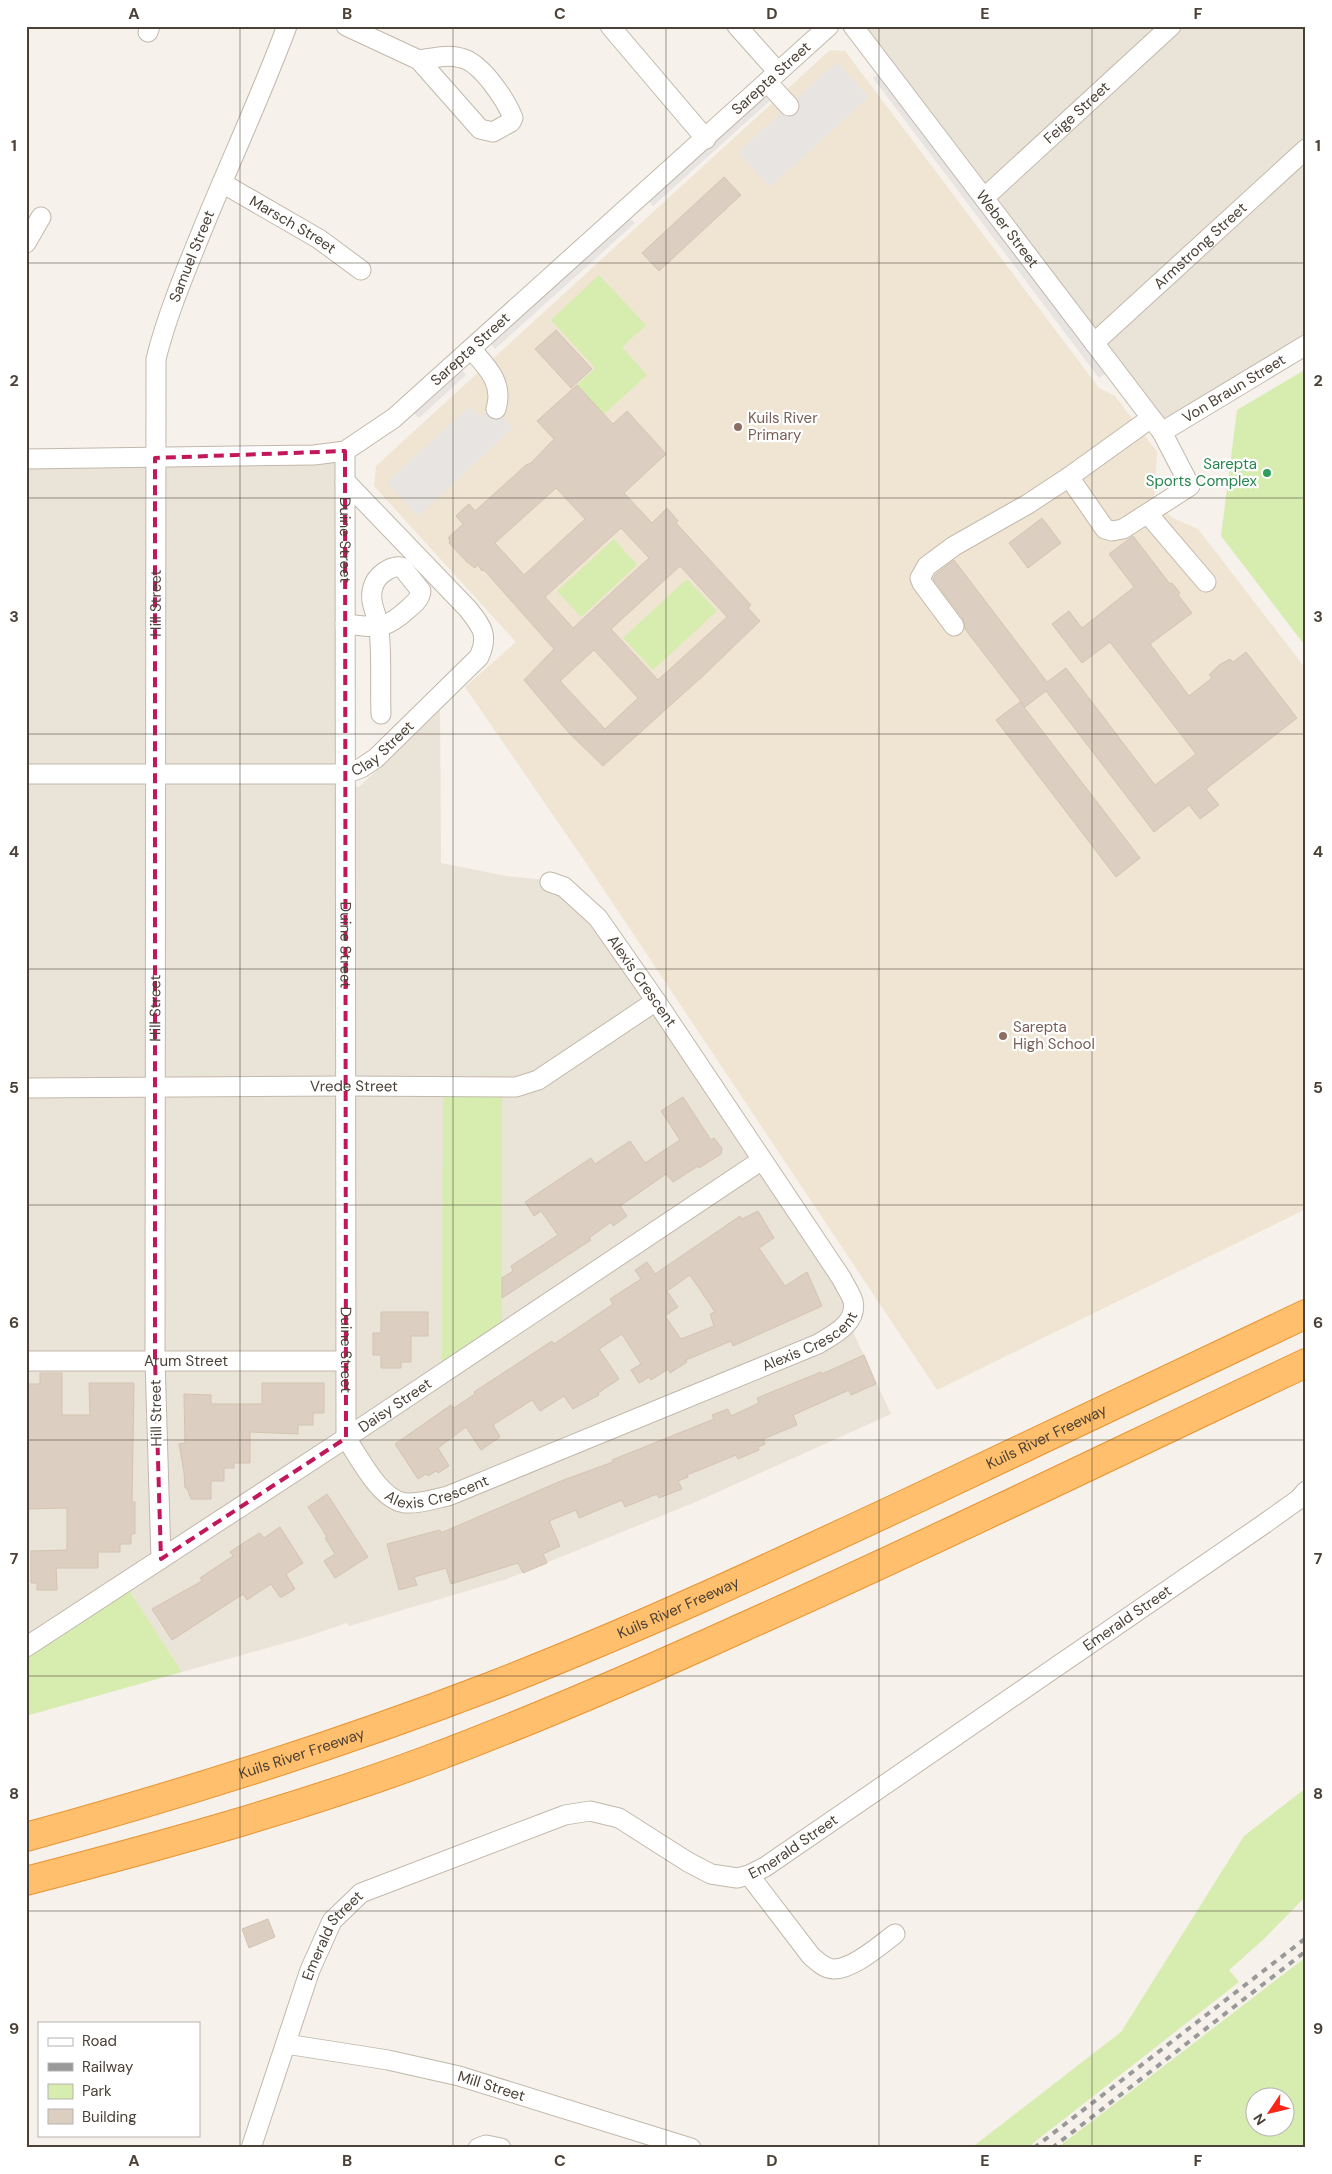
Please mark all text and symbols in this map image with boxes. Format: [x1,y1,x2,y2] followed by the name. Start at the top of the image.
[128,3,140,24] text: A
[342,3,352,24] text: B
[554,3,566,24] text: C
[766,3,778,24] text: D
[980,3,990,24] text: E
[1194,3,1203,24] text: F
[727,37,815,119] street label: Sarepta Street
[1039,77,1114,148] street label: Feige Street
[11,135,17,156] text: 1
[1315,135,1321,156] text: 1
[972,186,1043,272] street label: Weber Street
[246,191,340,258] street label: Marsch Street
[1149,198,1251,294] street label: Armstrong Street
[165,207,219,305] street label: Samuel Street
[426,308,514,390] street label: Sarepta Street
[1179,350,1289,427] street label: Von Braun Street
[9,370,19,391] text: 2
[1313,370,1323,391] text: 2
[748,408,818,445] place label: Kuils River Primary
[732,421,744,433] marker: Kuils River Primary
[1146,454,1258,491] place label: Sarepta Sports Complex
[1261,467,1273,479] marker: Sarepta Sports Complex
[335,497,355,583] street label: Duine Street
[146,569,166,637] street label: Hill Street
[9,606,19,627] text: 3
[1313,606,1323,627] text: 3
[349,716,418,781] street label: Clay Street
[9,841,19,862] text: 4
[1313,841,1323,862] text: 4
[335,902,356,988] street label: Duine Street
[603,931,681,1031] street label: Alexis Crescent
[145,974,165,1042] street label: Hill Street
[1013,1017,1095,1054] place label: Sarepta High School
[997,1030,1009,1042] marker: Sarepta High School
[310,1076,398,1096] street label: Vrede Street
[9,1077,19,1098] text: 5
[1313,1077,1323,1098] text: 5
[336,1307,356,1393] street label: Duine Street
[759,1309,862,1376] street label: Alexis Crescent
[9,1312,19,1333] text: 6
[1313,1312,1323,1333] text: 6
[144,1351,228,1371] street label: Arum Street
[354,1374,436,1437] street label: Daisy Street
[145,1379,167,1447] street label: Hill Street
[983,1399,1111,1474] street label: Kuils River Freeway
[381,1470,492,1513] street label: Alexis Crescent
[10,1548,19,1569] text: 7
[1314,1548,1323,1569] text: 7
[614,1572,743,1644] street label: Kuils River Freeway
[1079,1580,1176,1656] street label: Emerald Street
[236,1723,368,1784] street label: Kuils River Freeway
[9,1783,19,1804] text: 8
[1313,1783,1323,1804] text: 8
[745,1810,842,1884] street label: Emerald Street
[297,1886,367,1983] street label: Emerald Street
[9,2018,19,2039] text: 9
[1313,2018,1323,2039] text: 9
[38,2022,200,2136] legend
[82,2031,117,2051] text: Road
[82,2057,134,2077] text: Railway
[455,2066,528,2106] street label: Mill Street
[82,2081,112,2101] text: Park
[1244,2086,1294,2136] north arrow
[82,2107,137,2127] text: Building
[1249,2110,1270,2129] text: N
[128,2150,140,2171] text: A
[342,2150,352,2171] text: B
[554,2150,566,2171] text: C
[766,2150,778,2171] text: D
[980,2150,990,2171] text: E
[1194,2150,1203,2171] text: F

